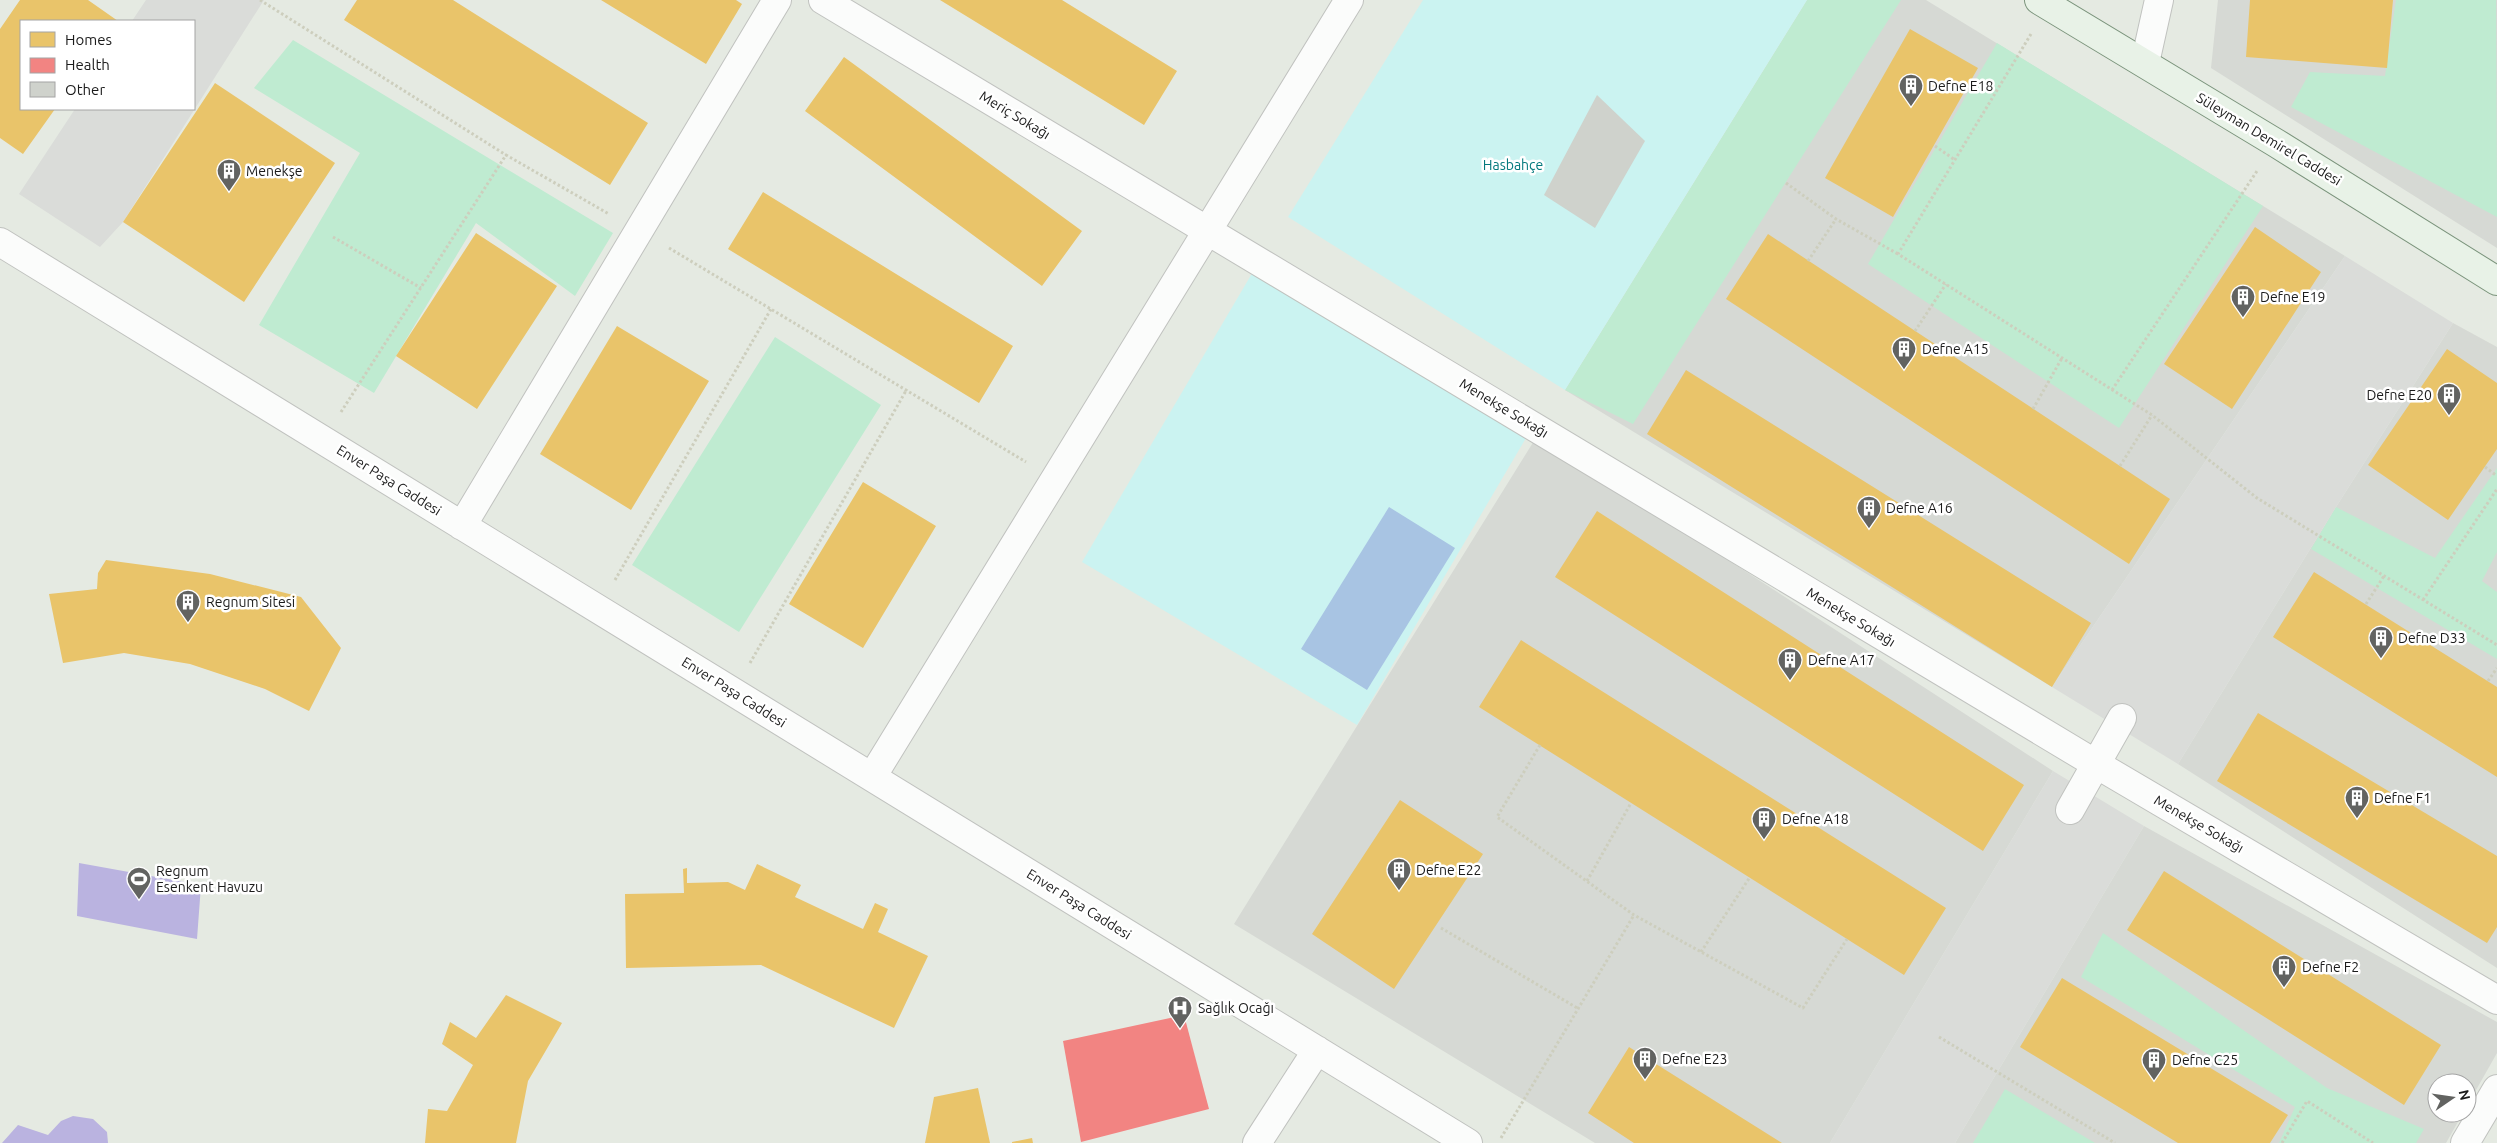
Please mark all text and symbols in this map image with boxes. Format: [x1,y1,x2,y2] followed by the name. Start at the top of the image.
[20,20,195,110] legend
[65,31,112,48] text: Homes
[65,56,110,73] text: Health
[1898,73,1924,107] building icon: Defne E18
[1928,78,1994,94] place label: Defne E18
[65,81,105,98] text: Other
[977,88,1053,142] street label: Meriç Sokağı
[2194,89,2344,189] street label: Süleyman Demirel Caddesi
[1483,157,1543,173] park label: Hasbahçe
[216,158,242,192] building icon: Menekşe
[246,163,303,179] place label: Menekşe
[2230,284,2256,318] building icon: Defne E19
[2260,289,2326,305] place label: Defne E19
[1891,336,1917,370] building icon: Defne A15
[1922,341,1989,357] place label: Defne A15
[1457,375,1551,441] street label: Menekşe Sokağı
[2436,382,2462,416] building icon: Defne E20
[2366,387,2432,403] place label: Defne E20
[334,441,444,519] street label: Enver Paşa Caddesi
[1856,495,1882,529] building icon: Defne A16
[1886,500,1953,516] place label: Defne A16
[1804,584,1898,650] street label: Menekşe Sokağı
[175,589,201,623] building icon: Regnum Sitesi
[206,594,295,610] place label: Regnum Sitesi
[2368,625,2394,659] building icon: Defne D33
[2398,630,2466,646] place label: Defne D33
[1777,647,1803,681] building icon: Defne A17
[1808,652,1875,668] place label: Defne A17
[679,653,789,731] street label: Enver Paşa Caddesi
[2344,785,2370,819] building icon: Defne F1
[2374,790,2431,806] place label: Defne F1
[2151,792,2247,856] street label: Menekşe Sokağı
[1751,806,1777,840] building icon: Defne A18
[1782,811,1849,827] place label: Defne A18
[1386,857,1412,891] building icon: Defne E22
[1416,862,1482,878] place label: Defne E22
[156,863,263,895] place label: Regnum Esenkent Havuzu
[1024,865,1134,943] street label: Enver Paşa Caddesi
[126,866,152,900] sports icon: Regnum Esenkent Havuzu
[2271,954,2297,988] building icon: Defne F2
[2302,959,2359,975] place label: Defne F2
[1167,995,1193,1029] hospital icon: Sağlık Ocağı
[1198,1000,1274,1016] place label: Sağlık Ocağı
[1632,1046,1658,1080] building icon: Defne E23
[2141,1047,2167,1081] building icon: Defne C25
[1662,1051,1728,1067] place label: Defne E23
[2172,1052,2238,1068] place label: Defne C25
[2427,1073,2477,1123] north arrow
[2456,1088,2474,1102] text: N

